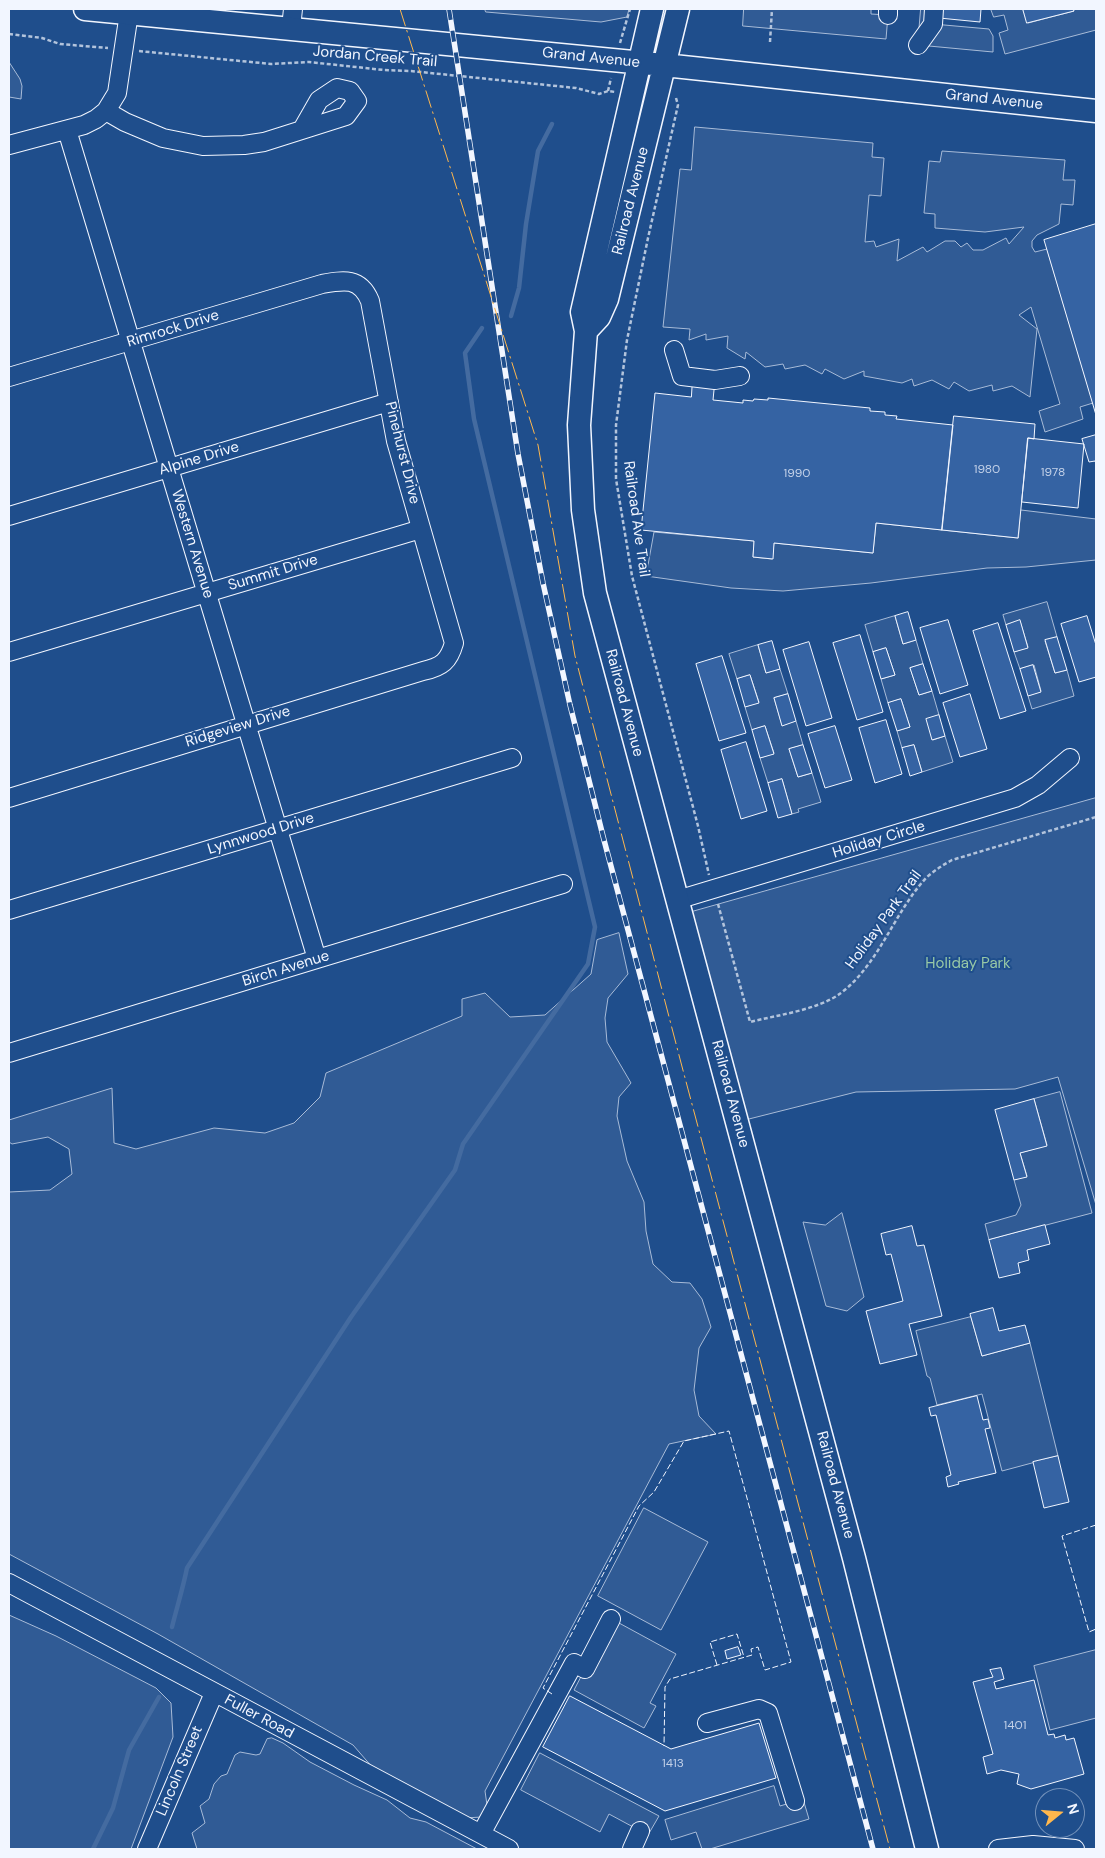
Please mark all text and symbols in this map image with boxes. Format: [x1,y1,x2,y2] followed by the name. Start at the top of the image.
[312,43,438,71] street label: Jordan Creek Trail
[541,44,641,72] street label: Grand Avenue
[944,86,1044,114] street label: Grand Avenue
[609,145,653,257] street label: Railroad Avenue
[125,306,221,352] street label: Rimrock Drive
[381,400,423,506] street label: Pinehurst Drive
[157,438,241,480] street label: Alpine Drive
[619,460,653,578] street label: Railroad Ave Trail
[974,463,1000,477] house number: 1980
[1041,466,1065,480] house number: 1978
[783,467,811,481] house number: 1990
[167,487,217,601] street label: Western Avenue
[226,551,320,595] street label: Summit Drive
[601,647,647,759] street label: Railroad Avenue
[183,702,293,752] street label: Ridgeview Drive
[206,809,316,859] street label: Lynnwood Drive
[831,817,927,863] street label: Holiday Circle
[842,867,926,973] street label: Holiday Park Trail
[240,947,332,991] street label: Birch Avenue
[925,955,1011,973] park label: Holiday Park
[707,1038,753,1150] street label: Railroad Avenue
[812,1429,858,1541] street label: Railroad Avenue
[221,1691,297,1743] street label: Fuller Road
[1004,1719,1026,1733] house number: 1401
[153,1723,207,1819] street label: Lincoln Street
[662,1757,684,1771] house number: 1413
[1035,1788,1085,1838] north arrow
[1063,1801,1083,1816] text: N

